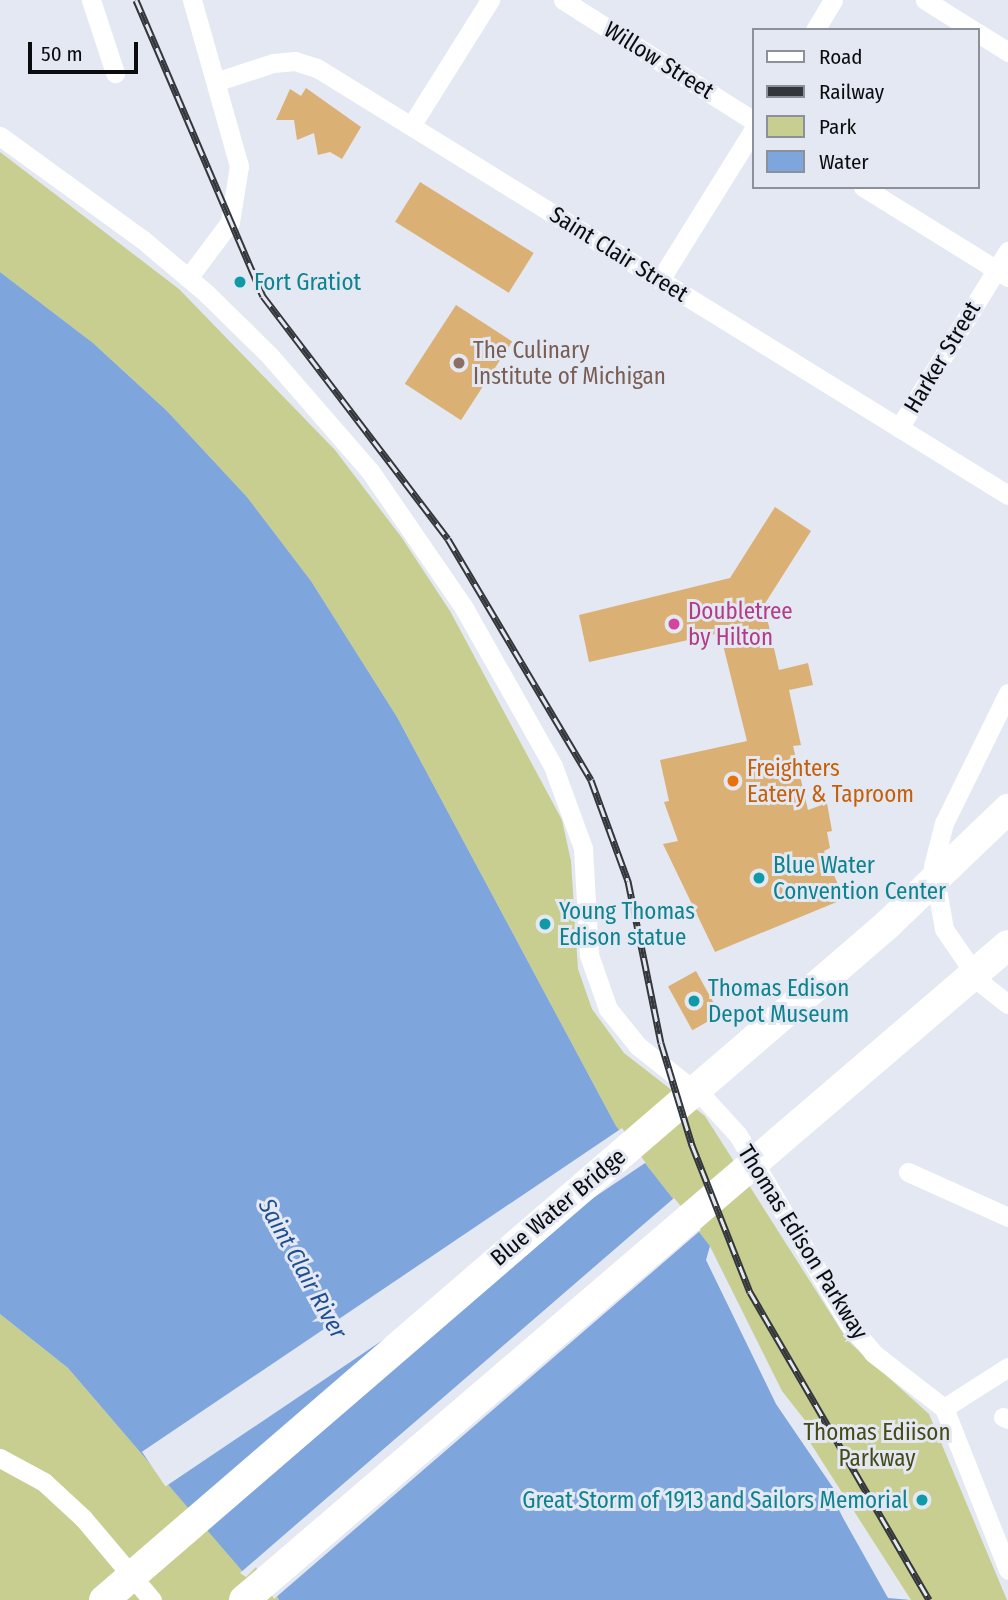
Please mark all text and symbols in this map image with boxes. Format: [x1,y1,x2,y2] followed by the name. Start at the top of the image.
[599,15,719,105] street label: Willow Street
[32,28,142,72] scale bar
[752,28,980,189] legend
[41,41,83,67] text: 50 m
[819,44,863,70] text: Road
[819,79,884,105] text: Railway
[819,114,856,140] text: Park
[819,149,869,175] text: Water
[545,200,693,308] street label: Saint Clair Street
[254,268,361,296] place label: Fort Gratiot
[232,274,248,290] marker: Fort Gratiot
[898,296,986,418] street label: Harker Street
[473,336,666,390] place label: The Culinary Institute of Michigan
[451,355,467,371] marker: The Culinary Institute of Michigan
[688,597,793,651] place label: Doubletree by Hilton
[666,616,682,632] marker: Doubletree by Hilton
[747,754,914,808] place label: Freighters Eatery & Taproom
[725,773,741,789] marker: Freighters Eatery & Taproom
[773,851,946,905] place label: Blue Water Convention Center
[751,870,767,886] marker: Blue Water Convention Center
[559,897,695,951] place label: Young Thomas Edison statue
[537,916,553,932] marker: Young Thomas Edison statue
[708,974,849,1028] place label: Thomas Edison Depot Museum
[686,993,702,1009] marker: Thomas Edison Depot Museum
[732,1140,874,1344] street label: Thomas Edison Parkway
[485,1143,631,1271] street label: Blue Water Bridge
[252,1194,352,1344] water label: Saint Clair River
[803,1418,951,1472] park label: Thomas Ediison Parkway
[522,1486,908,1514] place label: Great Storm of 1913 and Sailors Memorial
[914,1492,930,1508] marker: Great Storm of 1913 and Sailors Memorial

